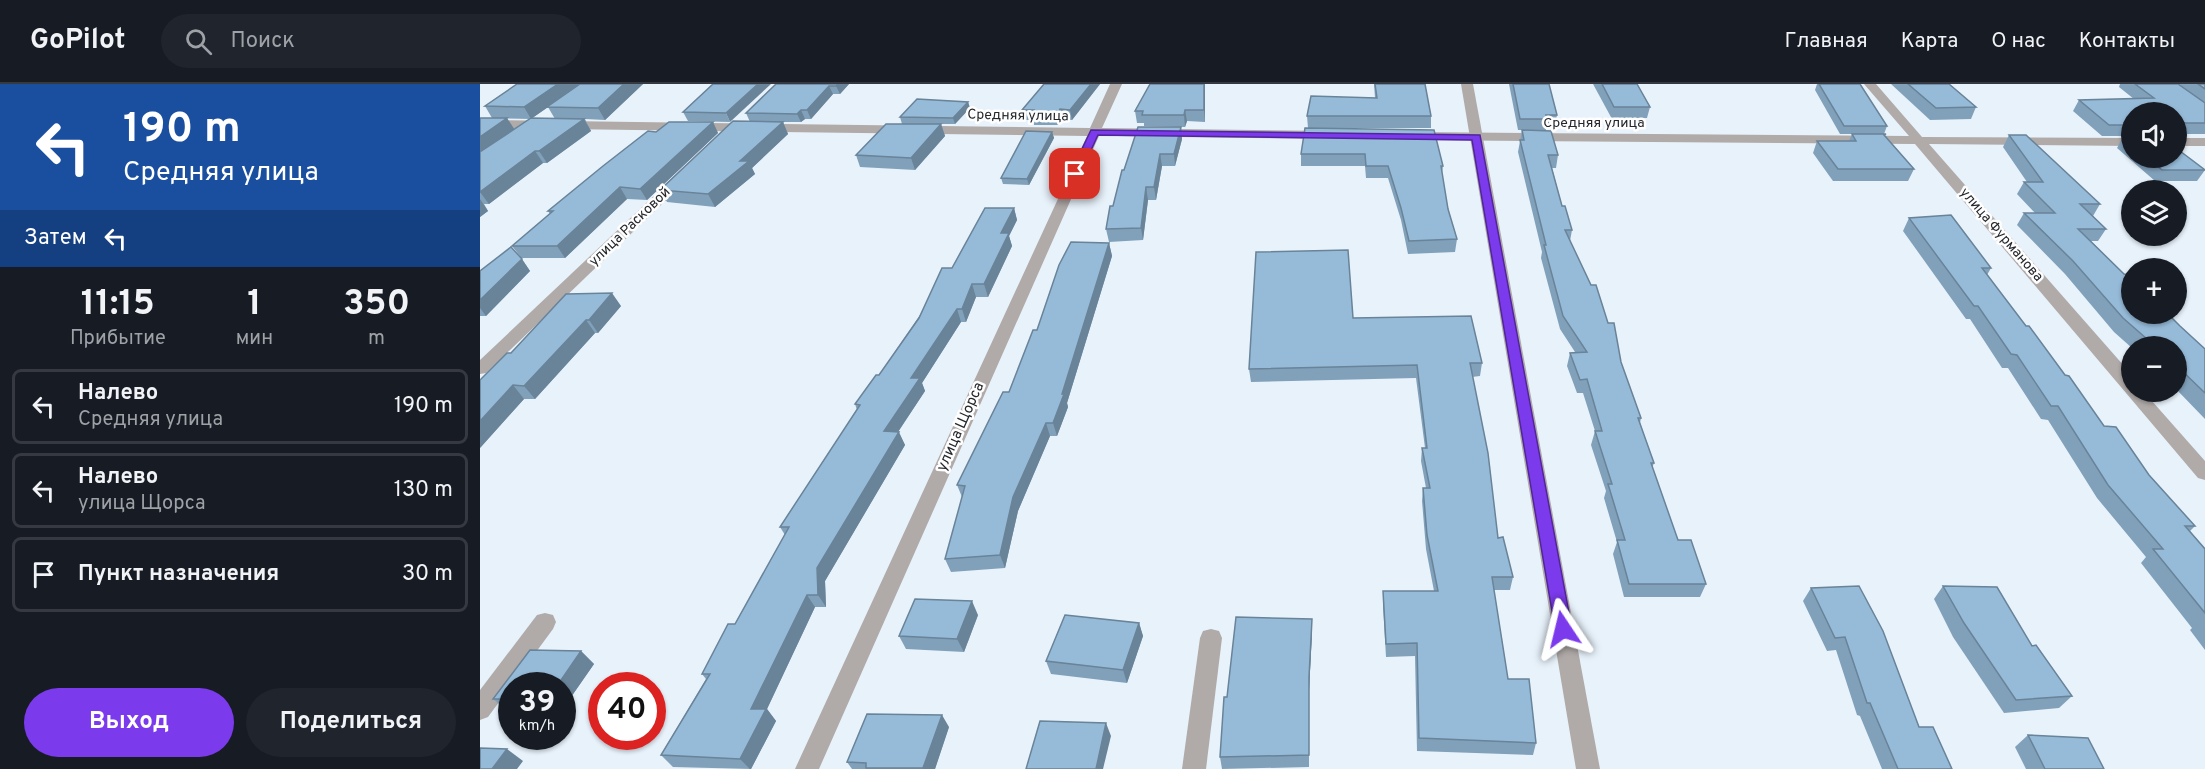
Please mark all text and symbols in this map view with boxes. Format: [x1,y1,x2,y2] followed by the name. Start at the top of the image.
[161,14,581,68] search box
[30,23,125,59] text: GoPilot
[182,25,215,58] icon: search
[230,28,295,55] text: Поиск
[1784,28,1868,55] text: Главная
[1901,28,1958,55] text: Карта
[1991,28,2046,55] text: О нас
[2079,28,2175,55] text: Контакты
[2121,102,2187,402] map controls
[2121,102,2187,168] button: sound
[123,104,241,157] text: 190 m
[967,107,1069,125] street label: Средняя улица
[24,108,102,186] icon: left
[1543,115,1645,132] street label: Средняя улица
[1049,148,1100,199] pin
[123,156,319,190] text: Средняя улица
[1058,157,1091,190] icon: arrive
[2121,180,2187,246] button: layers
[586,184,674,270] street label: улица Расковой
[1956,185,2046,285] street label: улица Фурманова
[99,222,132,255] icon: left
[24,225,87,252] text: Затем
[2121,258,2187,324] button: +
[81,282,155,328] text: 11:15
[247,282,262,328] text: 1
[343,282,410,328] text: 350
[70,326,166,352] text: Прибытие
[236,326,273,352] text: мин
[368,326,385,352] text: m
[2121,336,2187,402] button: −
[933,379,989,475] street label: улица Щорса
[78,380,158,407] text: Налево
[27,390,60,423] icon: left
[394,393,453,420] text: 190 m
[78,407,223,433] text: Средняя улица
[78,464,158,491] text: Налево
[27,474,60,507] icon: left
[394,477,453,504] text: 130 m
[78,491,206,517] text: улица Щорса
[27,558,60,591] icon: arrive
[78,561,279,588] text: Пункт назначения
[402,561,453,588] text: 30 m
[1531,597,1595,661] position arrow
[588,672,666,750] speed limit sign: 40
[519,685,555,722] text: 39
[24,688,234,757] button: Выход
[246,688,456,757] button: Поделиться
[519,717,555,736] text: km/h

